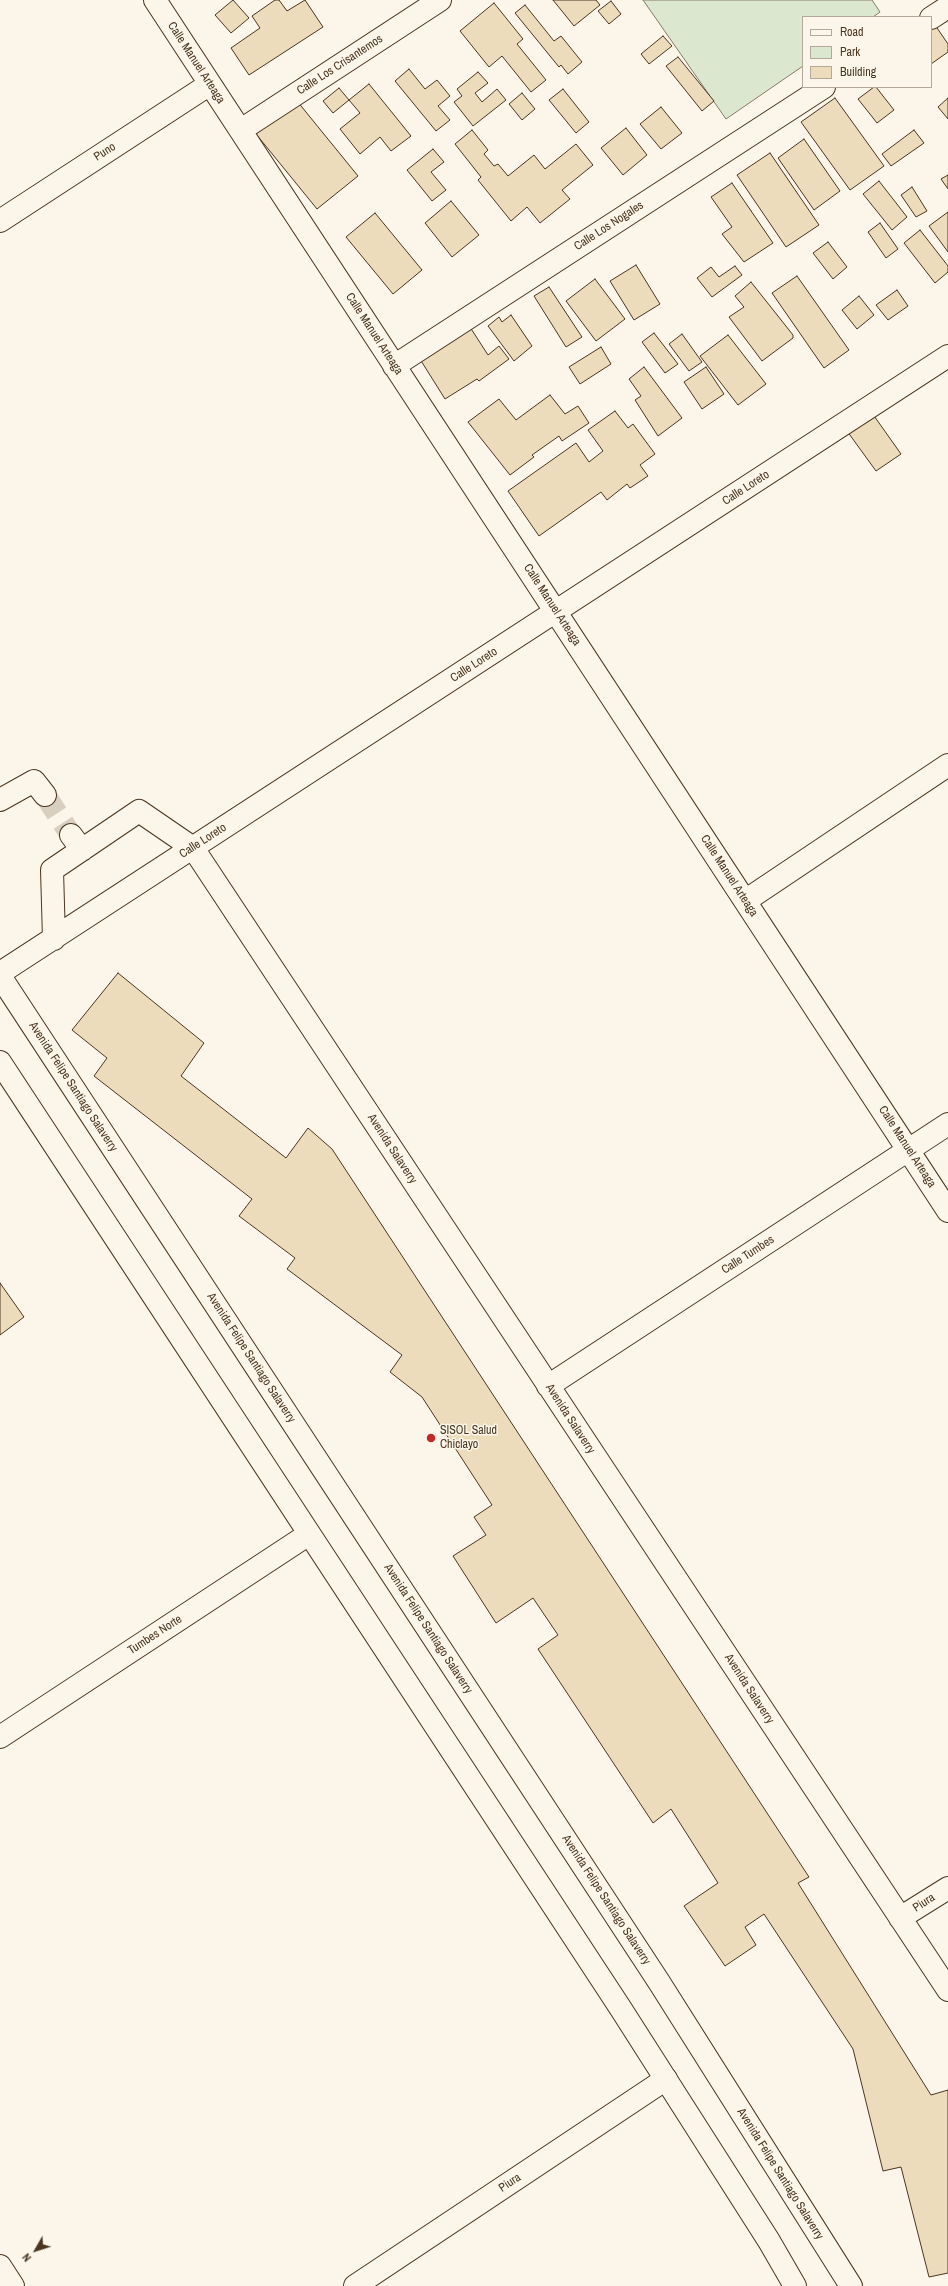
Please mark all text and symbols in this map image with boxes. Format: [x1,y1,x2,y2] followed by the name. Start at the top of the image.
[802,16,932,88] legend
[164,19,228,107] street label: Calle Manuel Arteaga
[840,24,864,40] text: Road
[294,32,386,98] street label: Calle Los Crisantemos
[840,44,860,60] text: Park
[840,64,876,80] text: Building
[91,140,119,164] street label: Puno
[572,198,646,254] street label: Calle Los Nogales
[342,290,406,378] street label: Calle Manuel Arteaga
[720,468,772,508] street label: Calle Loreto
[520,561,584,649] street label: Calle Manuel Arteaga
[448,645,500,685] street label: Calle Loreto
[177,821,229,861] street label: Calle Loreto
[697,832,761,920] street label: Calle Manuel Arteaga
[26,1019,120,1155] street label: Avenida Felipe Santiago Salaverry
[875,1103,939,1191] street label: Calle Manuel Arteaga
[364,1111,420,1187] street label: Avenida Salaverry
[719,1233,777,1277] street label: Calle Tumbes
[204,1290,298,1426] street label: Avenida Felipe Santiago Salaverry
[542,1381,598,1457] street label: Avenida Salaverry
[440,1424,497,1452] place label: SISOL Salud Chiclayo
[425,1432,437,1444] marker: SISOL Salud Chiclayo
[381,1561,475,1697] street label: Avenida Felipe Santiago Salaverry
[125,1612,185,1658] street label: Tumbes Norte
[721,1651,777,1727] street label: Avenida Salaverry
[559,1832,653,1968] street label: Avenida Felipe Santiago Salaverry
[910,1891,938,1915] street label: Piura
[734,2106,826,2242] street label: Avenida Felipe Santiago Salaverry
[496,2170,524,2196] street label: Piura
[16,2230,56,2270] north arrow
[19,2251,34,2264] text: N

